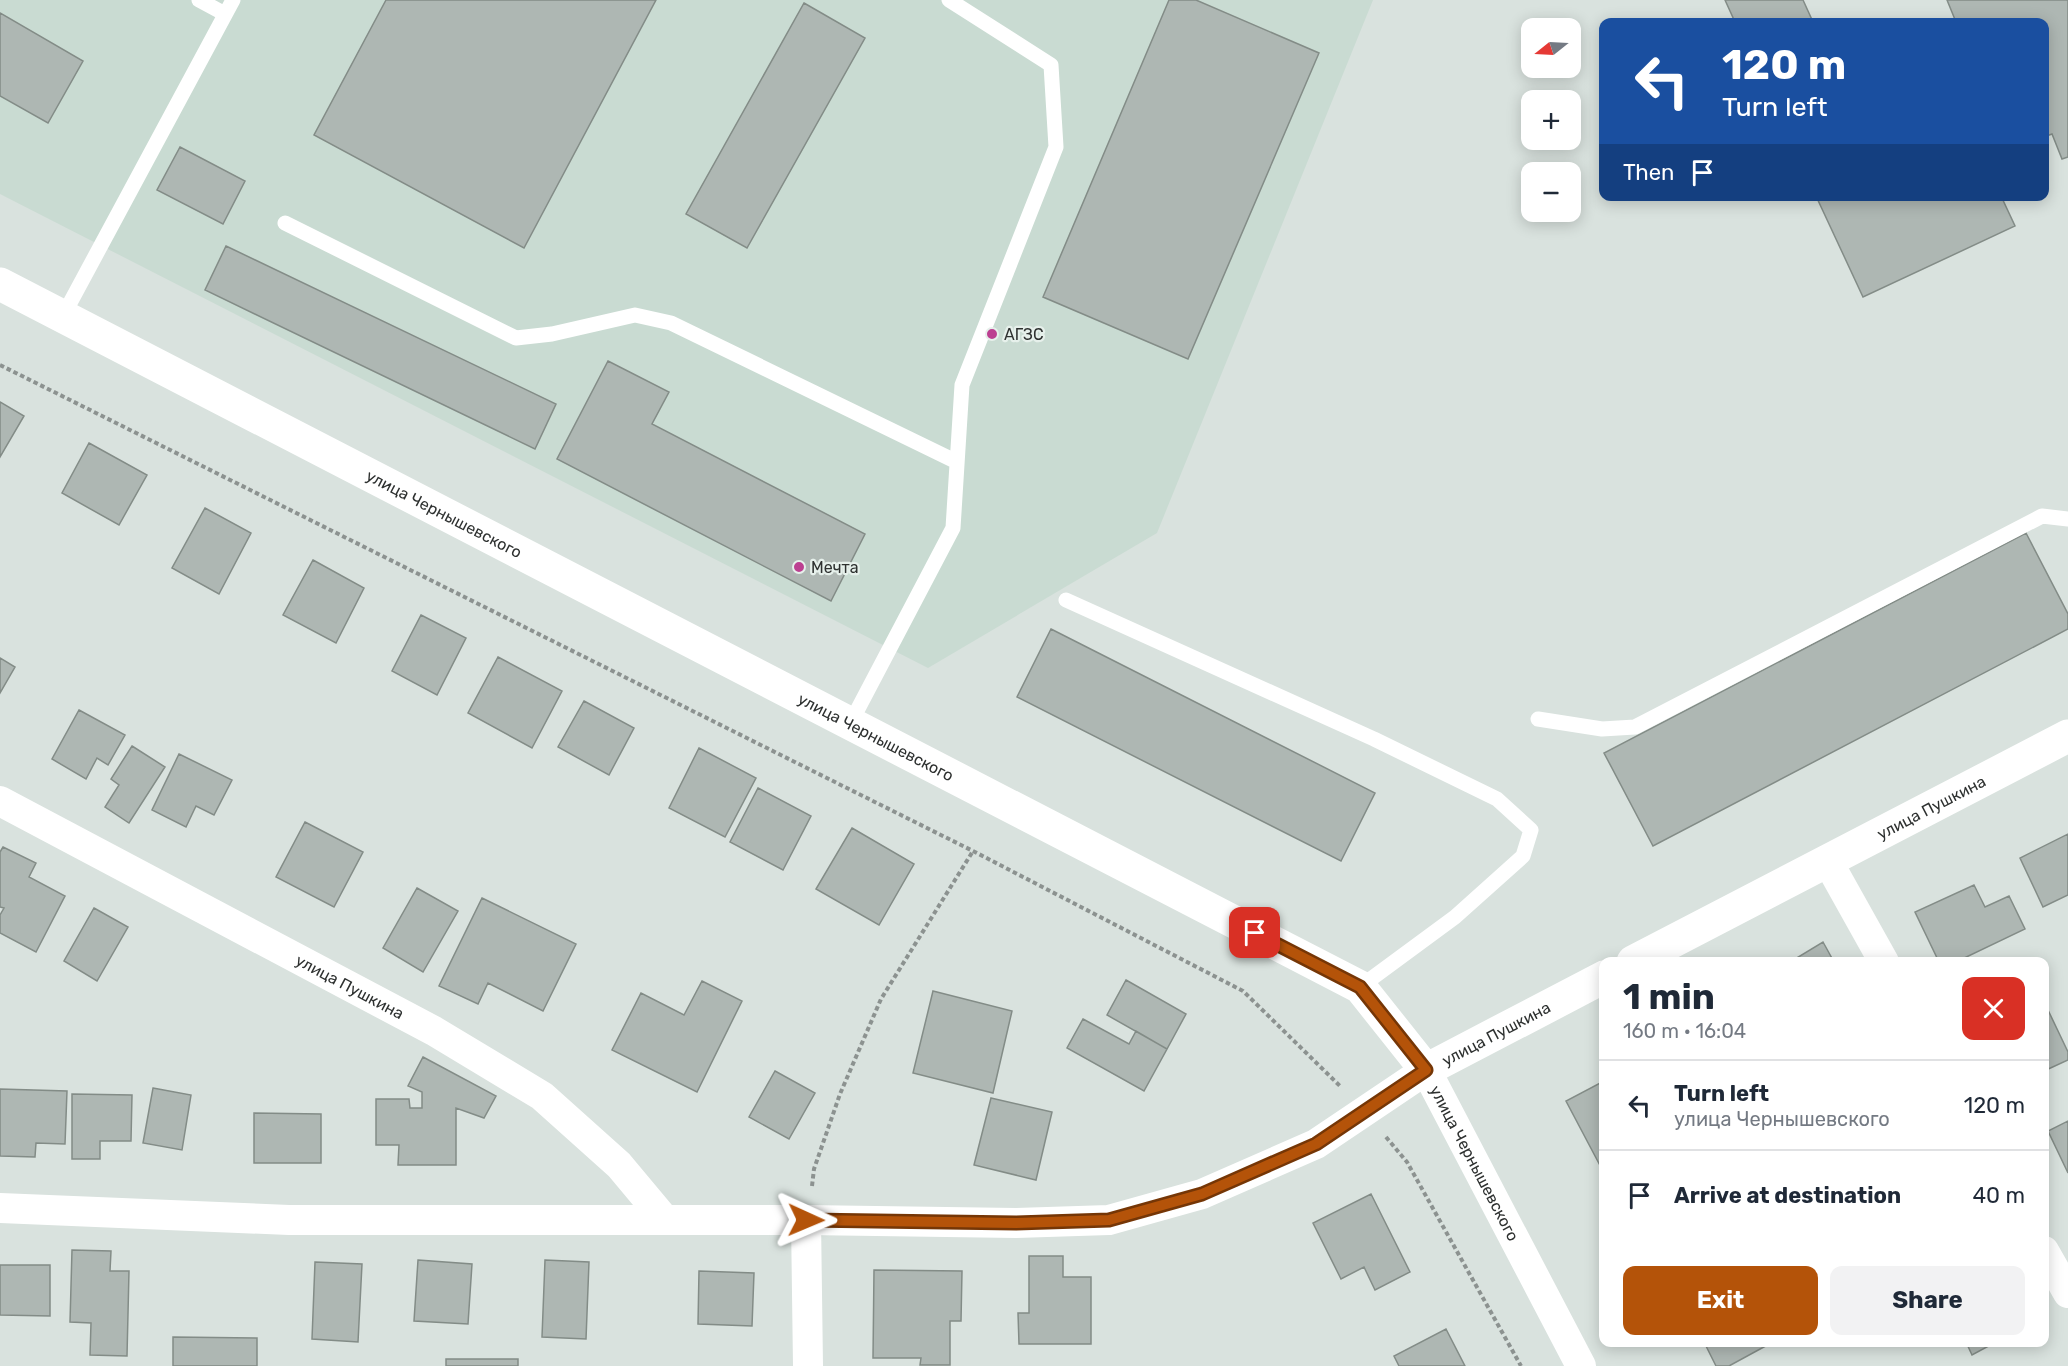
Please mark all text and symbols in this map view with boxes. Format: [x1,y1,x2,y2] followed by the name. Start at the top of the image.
[1521,18,1581,78] north arrow
[1521,18,1581,222] map controls
[1722,40,1846,90] text: 120 m
[1623,42,1701,120] icon: left
[1521,90,1581,150] button: +
[1722,91,1827,123] text: Turn left
[1686,156,1719,189] icon: arrive
[1623,159,1674,186] text: Then
[1521,162,1581,222] button: −
[1004,325,1044,344] place label: АГЗС
[985,327,999,341] marker: АГЗС
[363,466,525,562] street label: улица Чернышевского
[811,558,859,577] place label: Мечта
[792,560,806,574] marker: Мечта
[795,689,957,785] street label: улица Чернышевского
[1874,772,1989,844] street label: улица Пушкина
[1229,907,1280,958] pin
[1238,916,1271,949] icon: arrive
[292,950,407,1023] street label: улица Пушкина
[1623,975,1715,1018] text: 1 min
[1962,977,2025,1040] button: close
[1439,998,1554,1070] street label: улица Пушкина
[1623,1019,1746,1043] text: 160 m · 16:04
[1674,1080,1769,1107] text: Turn left
[1426,1082,1523,1244] street label: улица Чернышевского
[1623,1089,1656,1122] icon: left
[1964,1092,2025,1119] text: 120 m
[1674,1107,1890,1131] text: улица Чернышевского
[1623,1179,1656,1212] icon: arrive
[1674,1182,1901,1209] text: Arrive at destination
[1972,1182,2025,1209] text: 40 m
[774,1188,838,1252] position arrow
[1623,1266,1818,1335] button: Exit
[1830,1266,2025,1335] button: Share

